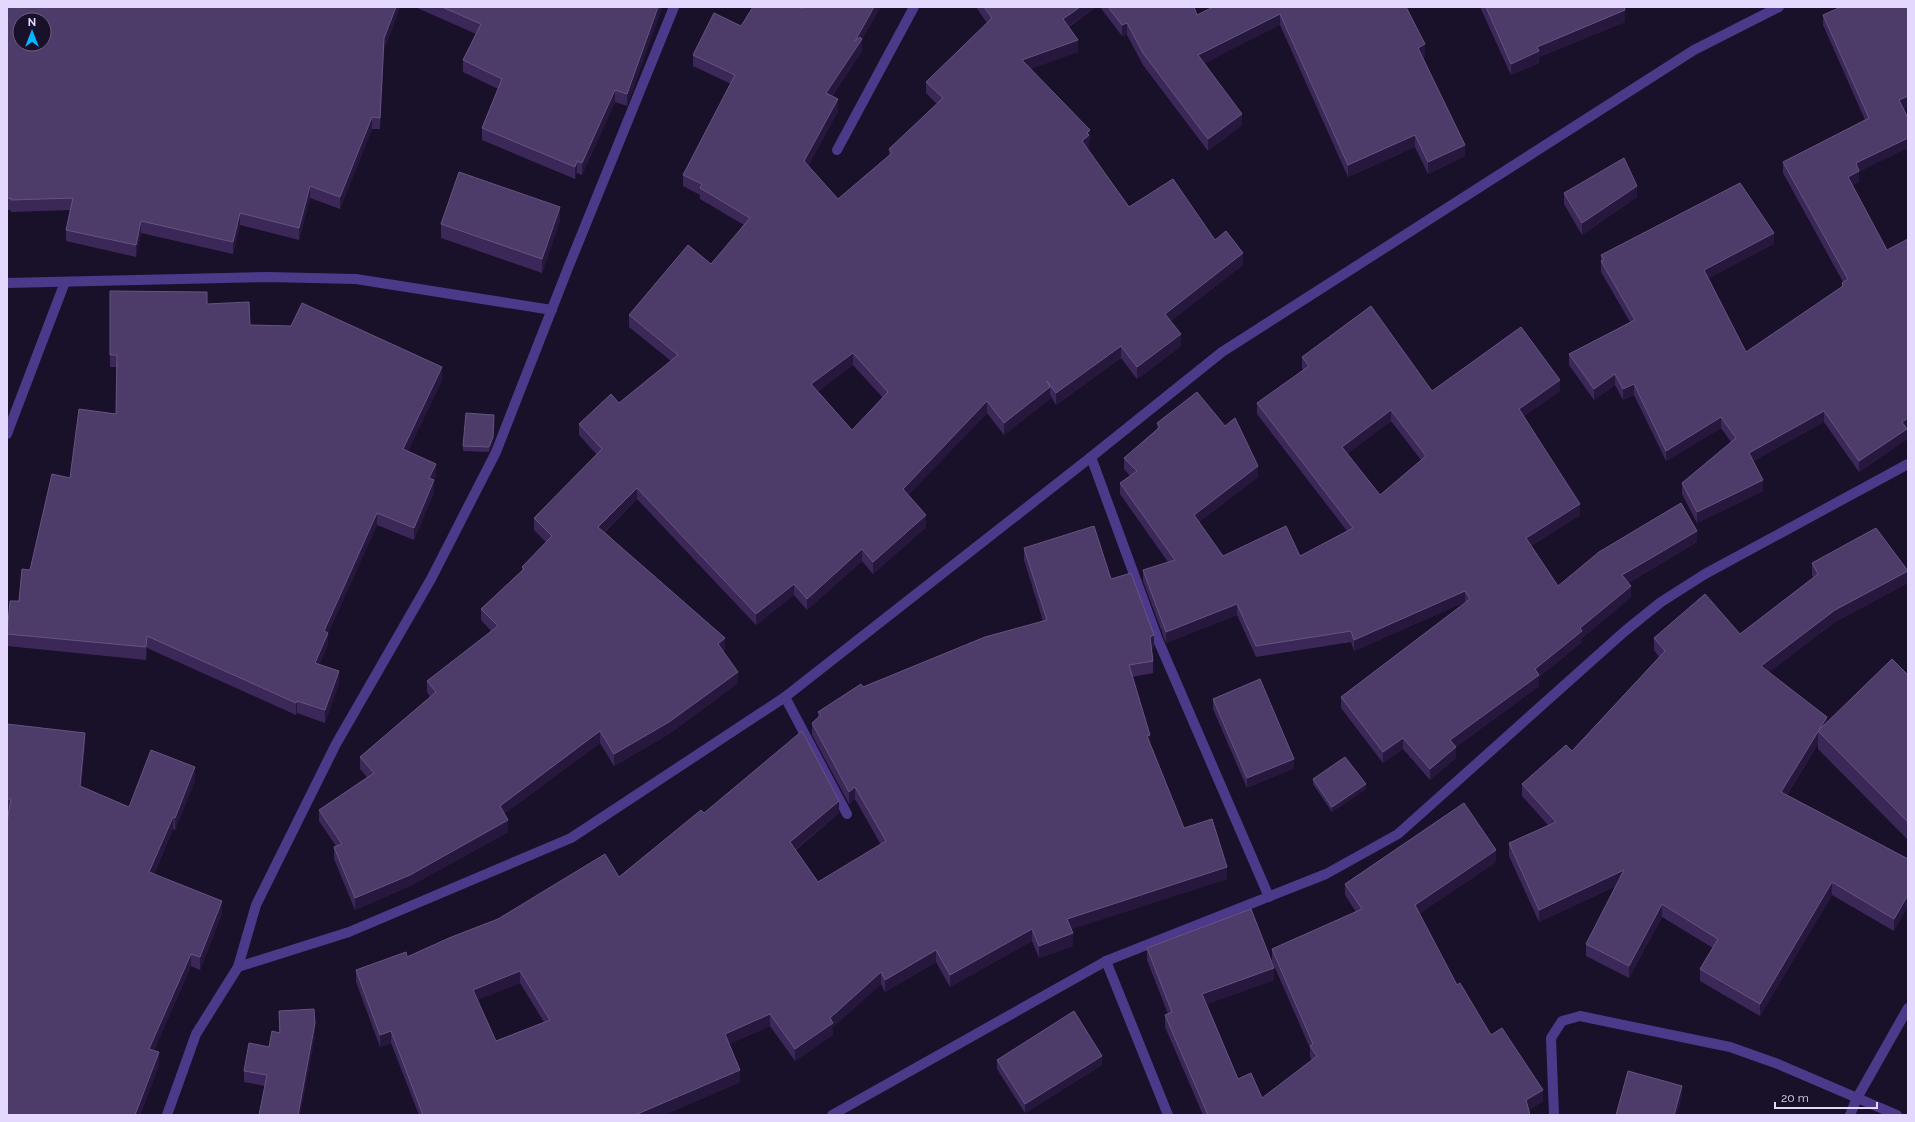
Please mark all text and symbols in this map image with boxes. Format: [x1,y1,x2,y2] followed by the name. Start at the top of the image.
[12,12,52,52] north arrow
[28,16,36,29] text: N
[1775,1084,1877,1110] scale bar
[1781,1091,1809,1105] text: 20 m

